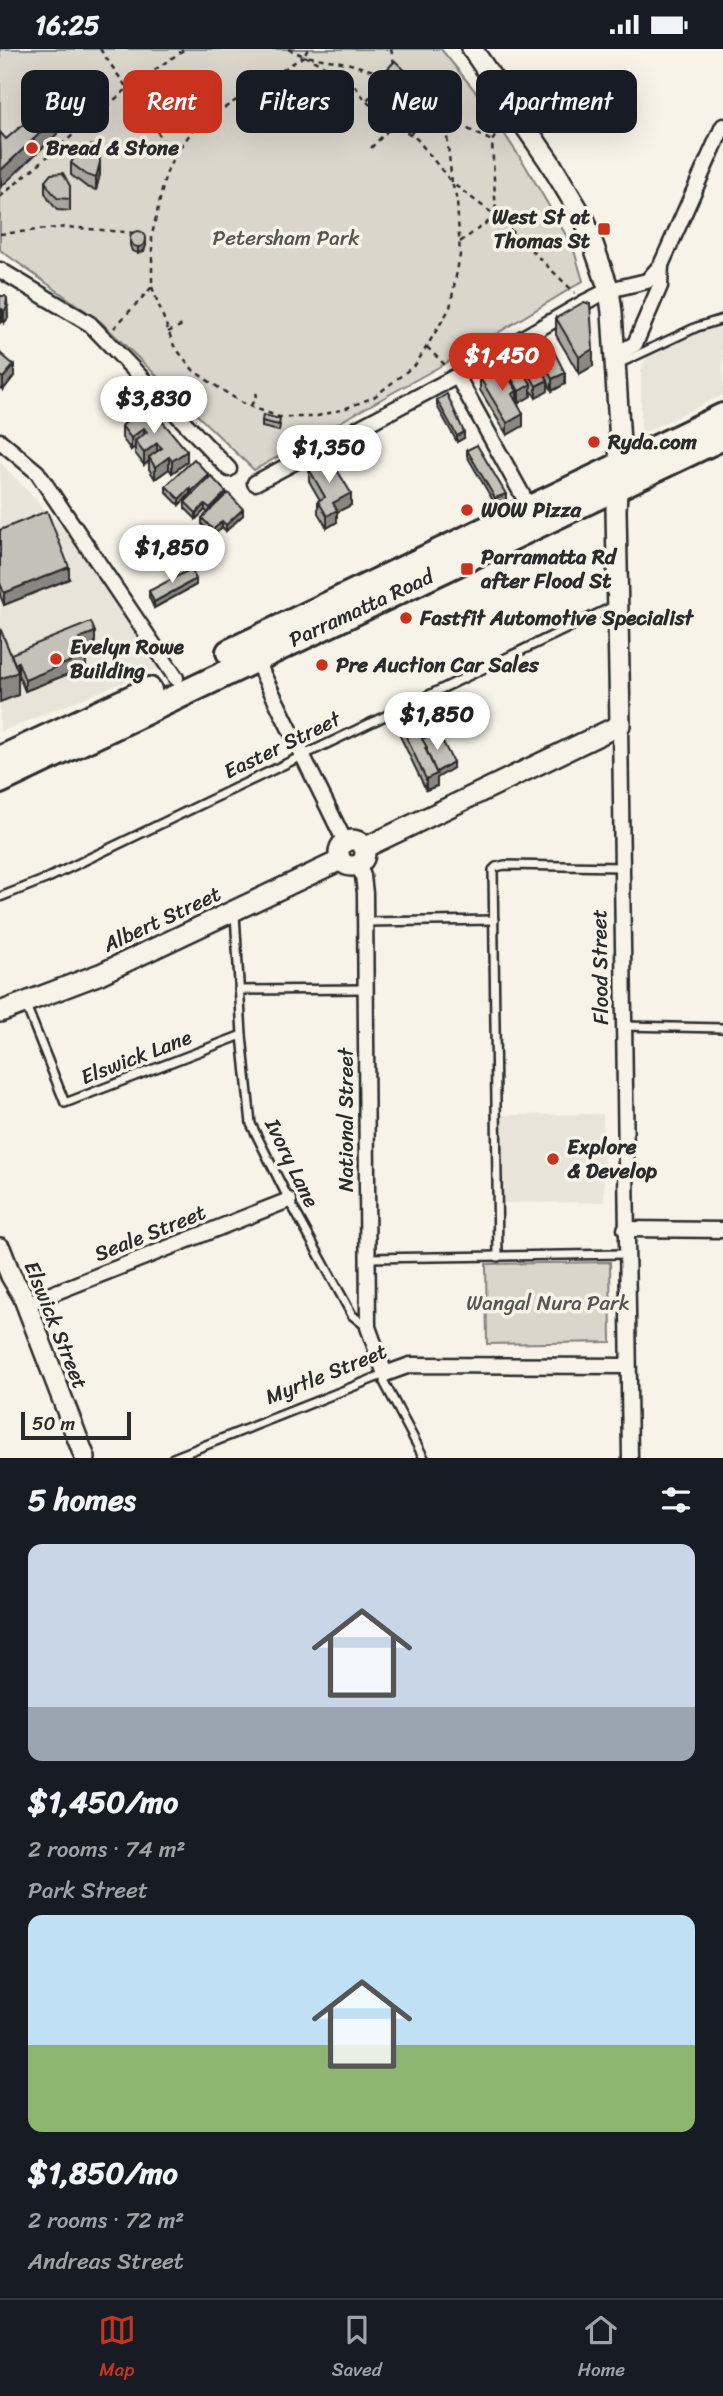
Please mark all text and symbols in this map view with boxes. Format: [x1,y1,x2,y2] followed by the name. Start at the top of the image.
[35,2,100,48] text: 16:25
[21,70,109,133] chip: Buy
[123,70,222,133] chip: Rent
[236,70,354,133] chip: Filters
[368,70,462,133] chip: New
[476,70,637,133] chip: Apartment
[46,129,179,167] place label: Bread & Stone
[24,140,40,156] marker: Bread & Stone
[492,198,591,260] place label: West St at Thomas St
[213,219,360,257] park label: Petersham Park
[596,221,612,237] marker: West St at Thomas St
[445,333,559,393] pin: $1,450
[465,335,539,376] text: $1,450
[97,377,211,436] pin: $3,830
[116,378,192,419] text: $3,830
[607,423,698,461] place label: Ryda.com
[272,425,386,485] pin: $1,350
[293,427,365,468] text: $1,350
[586,434,602,450] marker: Ryda.com
[481,491,583,529] place label: WOW Pizza
[459,502,475,518] marker: WOW Pizza
[115,525,229,585] pin: $1,850
[135,527,209,568] text: $1,850
[480,538,618,600] place label: Parramatta Rd after Flood St
[282,557,442,658] street label: Parramatta Road
[459,561,475,577] marker: Parramatta Rd after Flood St
[419,599,695,637] place label: Fastfit Automotive Specialist
[398,610,414,626] marker: Fastfit Automotive Specialist
[70,628,185,690] place label: Evelyn Rowe Building
[336,646,540,684] place label: Pre Auction Car Sales
[48,651,64,667] marker: Evelyn Rowe Building
[314,657,330,673] marker: Pre Auction Car Sales
[380,693,494,752] pin: $1,850
[400,694,474,735] text: $1,850
[217,700,348,790] street label: Easter Street
[96,875,227,963] street label: Albert Street
[580,909,620,1025] street label: Flood Street
[75,1018,197,1096] street label: Elswick Lane
[327,1046,365,1192] street label: National Street
[254,1111,330,1214] street label: Ivory Lane
[567,1128,657,1190] place label: Explore & Develop
[545,1151,561,1167] marker: Explore & Develop
[88,1193,212,1273] street label: Seale Street
[13,1255,99,1395] street label: Elswick Street
[466,1284,630,1322] park label: Wangal Nura Park
[259,1332,393,1416] street label: Myrtle Street
[32,1407,75,1440] text: 50 m
[21,1409,131,1441] scale bar
[28,1473,136,1527] text: 5 homes
[657,1481,695,1519] icon: filters
[299,1590,425,1716] icon: home
[28,1775,178,1829] text: $1,450/mo
[28,1829,185,1870] text: 2 rooms · 74 m²
[28,1870,148,1911] text: Park Street
[299,1961,425,2087] icon: home
[28,2146,178,2200] text: $1,850/mo
[28,2200,184,2241] text: 2 rooms · 72 m²
[28,2241,184,2282] text: Andreas Street
[98,2311,136,2386] tab: Map
[332,2311,382,2386] tab: Saved
[578,2311,625,2386] tab: Home

